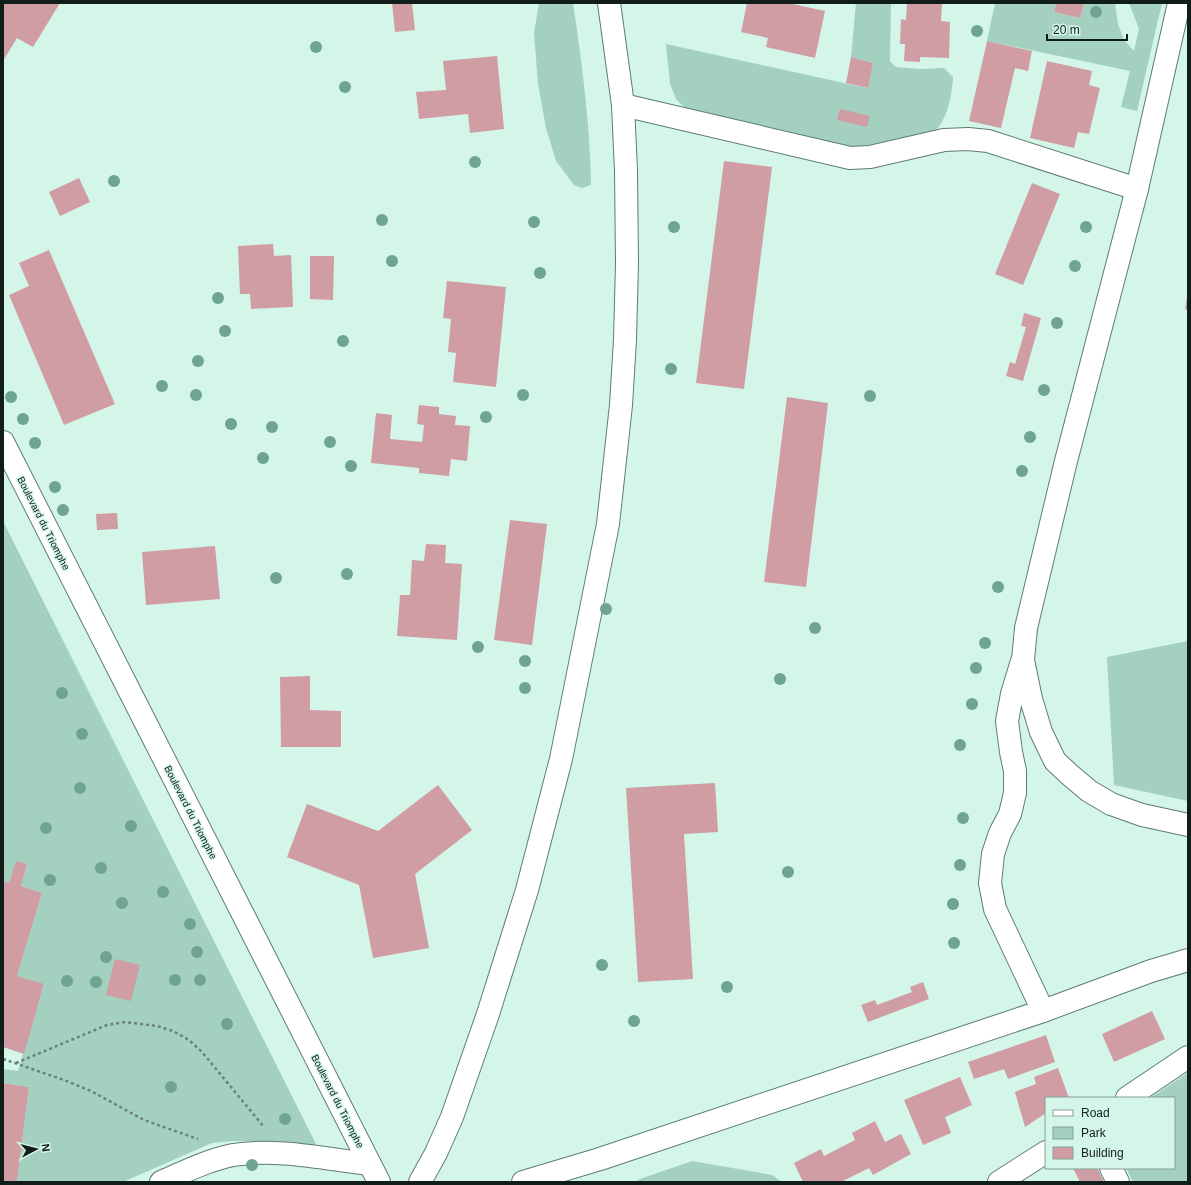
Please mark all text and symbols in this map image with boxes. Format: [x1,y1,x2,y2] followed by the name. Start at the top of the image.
[1047,16,1127,42] scale bar
[1053,23,1080,37] text: 20 m
[15,475,72,572] street label: Boulevard du Triomphe
[162,764,219,861] street label: Boulevard du Triomphe
[309,1053,366,1150] street label: Boulevard du Triomphe
[1045,1097,1175,1169] legend
[1081,1106,1110,1120] text: Road
[1081,1126,1107,1140] text: Park
[16,1129,56,1169] north arrow
[39,1143,52,1153] text: N
[1081,1146,1124,1160] text: Building

